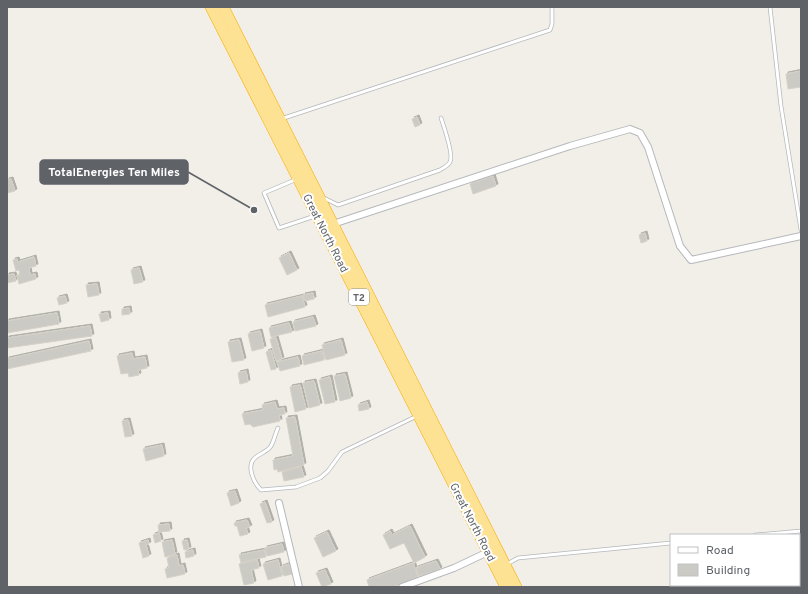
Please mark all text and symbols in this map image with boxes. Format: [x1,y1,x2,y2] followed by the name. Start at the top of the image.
[40,160,188,184] callout: TotalEnergies Ten Miles
[48,165,180,181] text: TotalEnergies Ten Miles
[299,192,351,275] street label: Great North Road
[349,289,369,305] road number: T2
[446,481,498,564] street label: Great North Road
[670,534,800,586] legend
[706,543,734,559] text: Road
[706,563,750,579] text: Building

